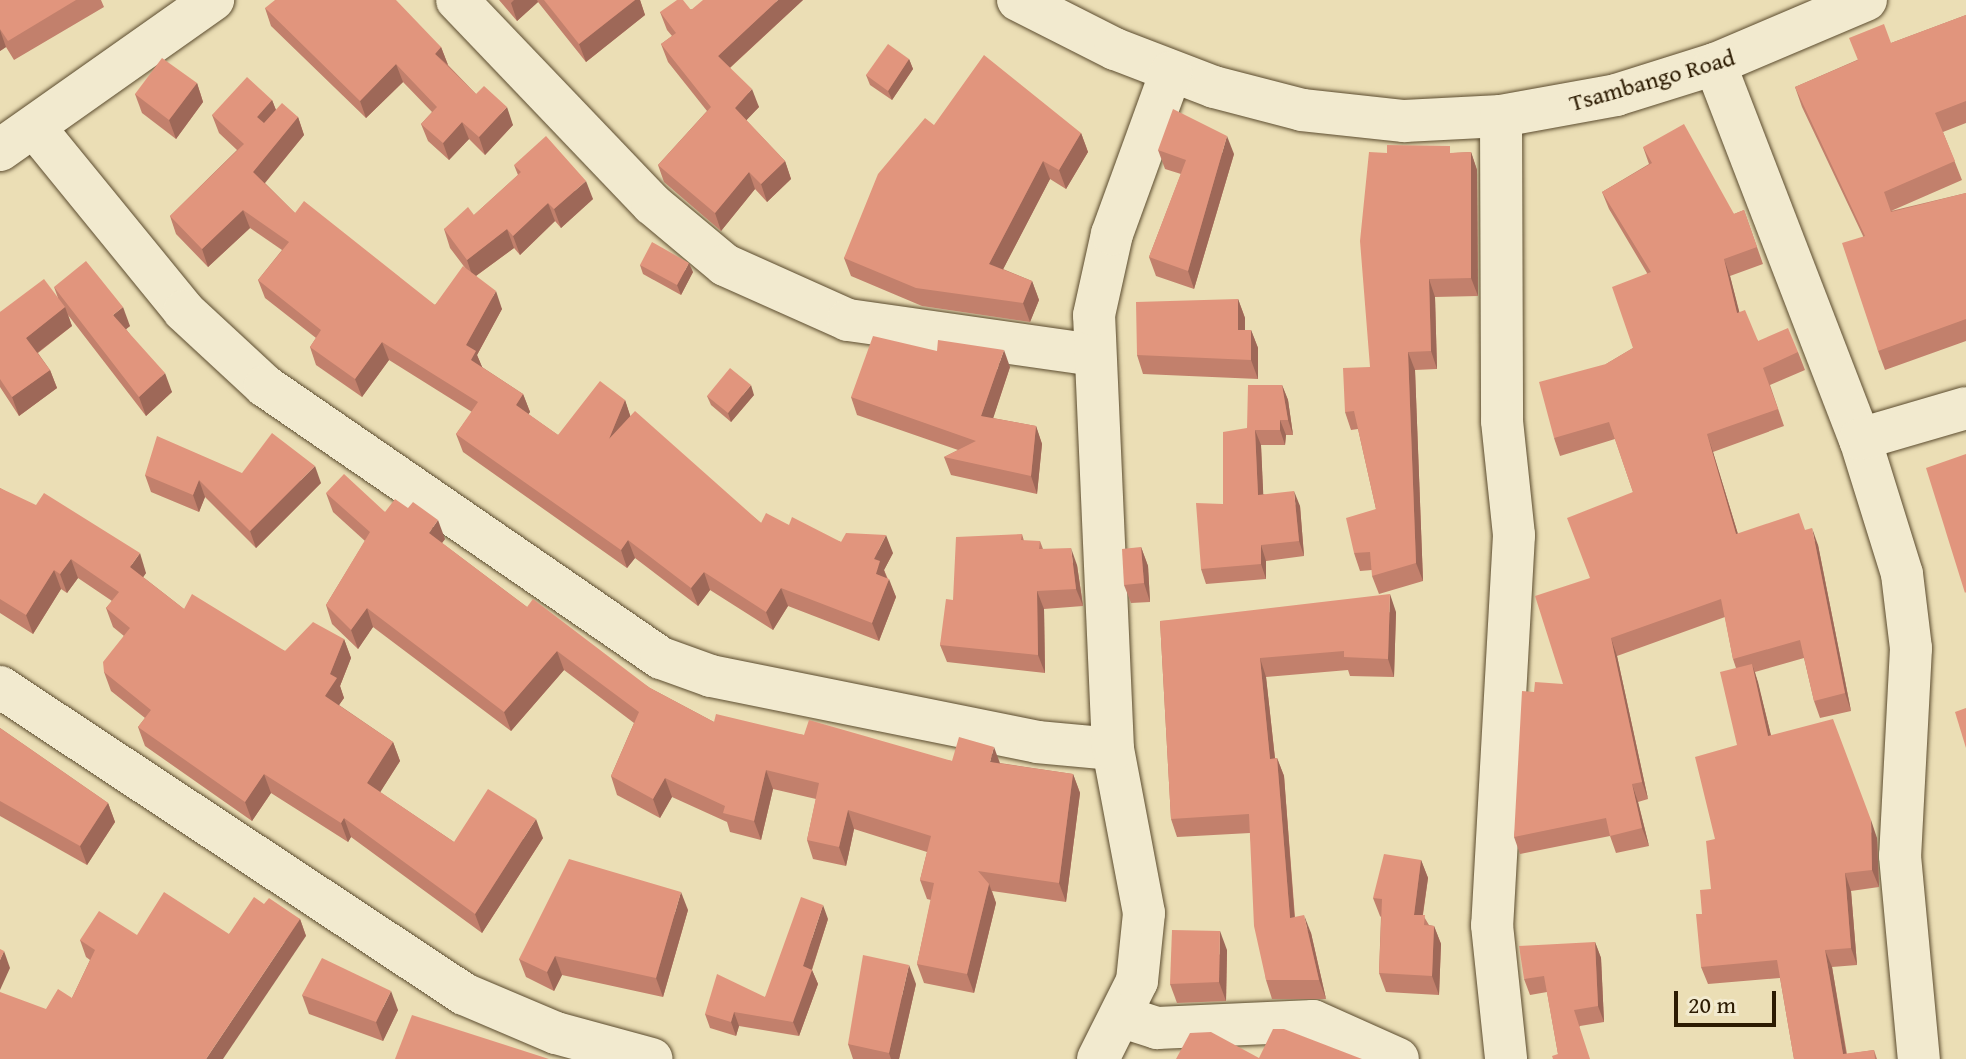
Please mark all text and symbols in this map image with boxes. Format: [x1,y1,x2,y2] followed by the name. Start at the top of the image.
[1566,43,1738,117] street label: Tsambango Road
[1678,975,1780,1025] scale bar
[1688,987,1736,1022] text: 20 m

